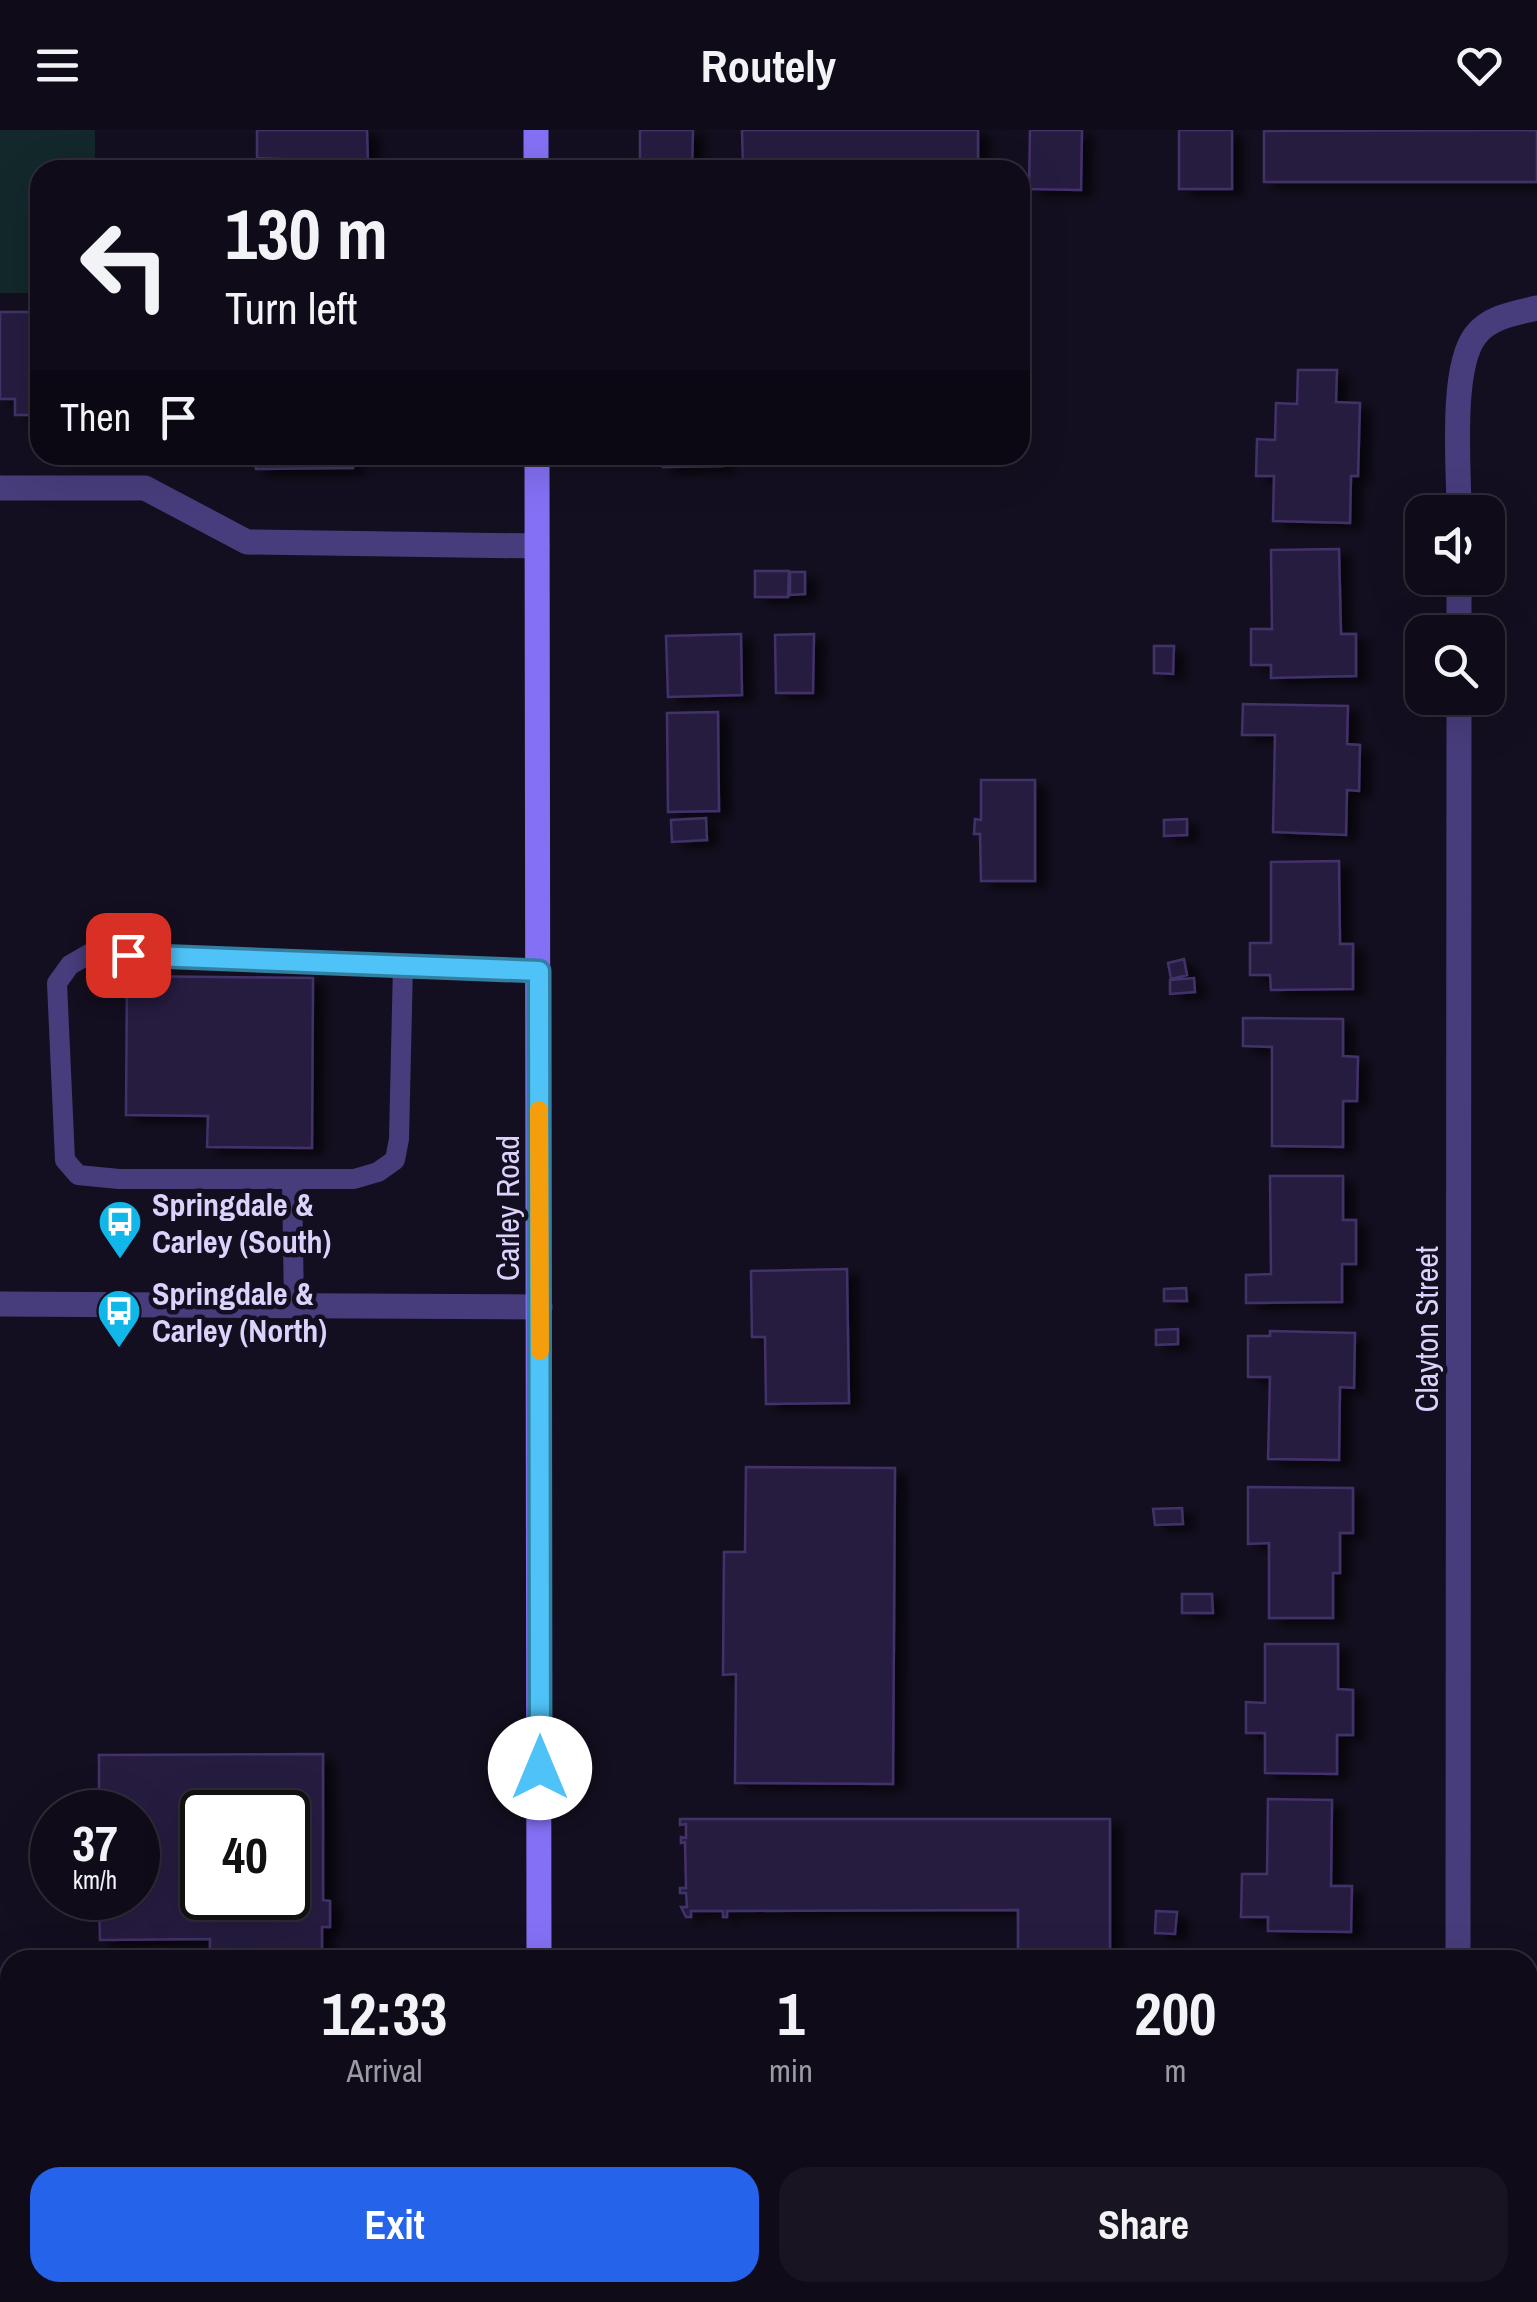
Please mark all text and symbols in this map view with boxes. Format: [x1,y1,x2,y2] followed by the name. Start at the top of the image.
[701,35,836,96] text: Routely
[30,38,85,93] icon: menu
[1452,38,1507,93] icon: heart
[225,187,388,281] text: 130 m
[60,200,190,330] icon: left
[225,277,357,338] text: Turn left
[151,390,206,445] icon: arrive
[60,392,131,443] text: Then
[1405,495,1505,715] map controls
[1405,495,1505,595] button: sound
[1405,615,1505,715] button: search
[86,913,171,998] pin
[101,928,156,983] icon: arrive
[486,1135,529,1281] street label: Carley Road
[152,1183,331,1263] place label: Springdale & Carley (South)
[97,1199,143,1260] bus stop icon: Springdale & Carley (South)
[1405,1246,1448,1412] street label: Clayton Street
[152,1272,327,1352] place label: Springdale & Carley (North)
[96,1288,142,1349] bus stop icon: Springdale & Carley (North)
[488,1716,592,1820] position arrow
[180,1790,310,1920] speed limit sign: 40
[72,1809,118,1877] text: 37
[73,1863,117,1897] text: km/h
[322,1973,447,2054] text: 12:33
[777,1973,805,2054] text: 1
[1134,1973,1216,2054] text: 200
[347,2049,422,2092] text: Arrival
[769,2049,813,2092] text: min
[1164,2049,1186,2092] text: m
[30,2167,759,2282] button: Exit
[779,2167,1508,2282] button: Share

